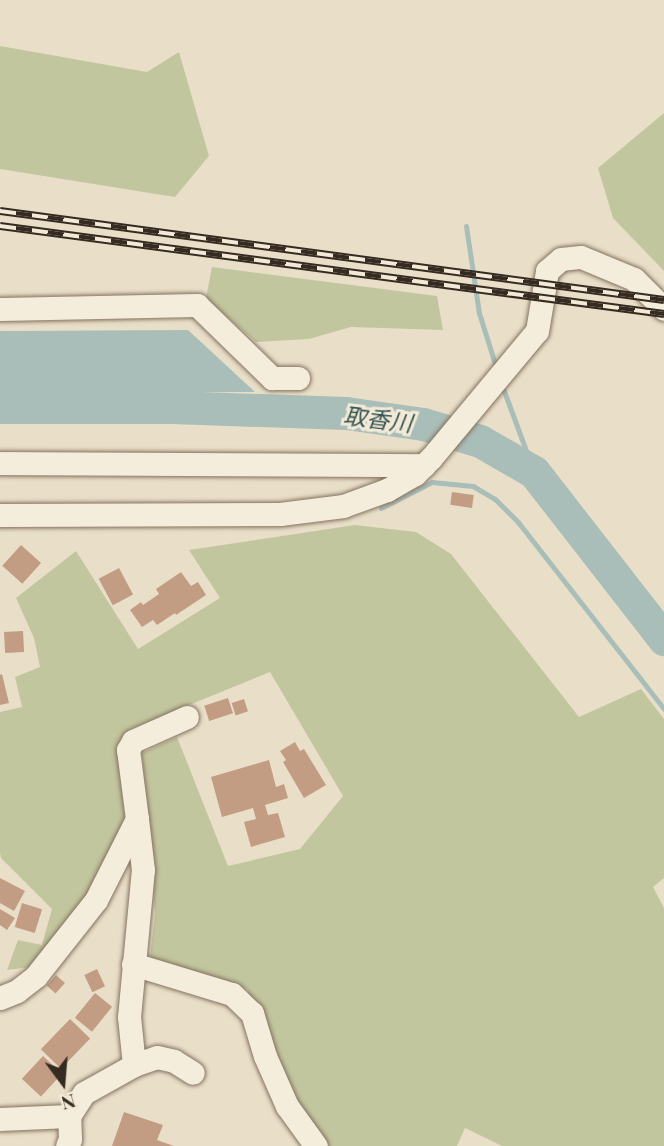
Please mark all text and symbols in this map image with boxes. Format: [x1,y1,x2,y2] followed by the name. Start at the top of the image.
[342,401,414,437] water label: 取香川
[28,1048,98,1118] north arrow
[59,1089,79,1118] text: N

